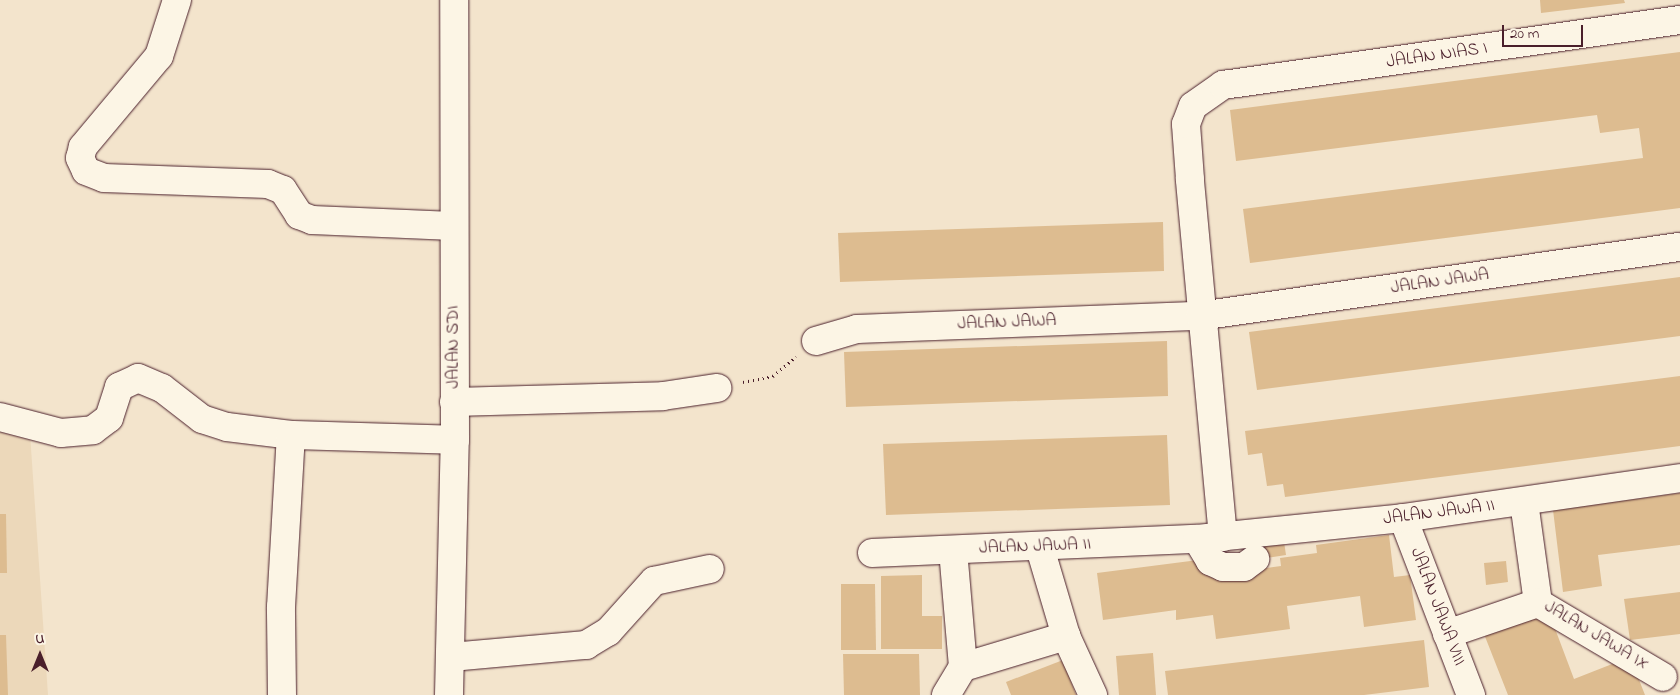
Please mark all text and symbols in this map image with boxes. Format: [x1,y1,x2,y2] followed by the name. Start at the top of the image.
[1505,15,1586,47] scale bar
[1510,23,1539,45] text: 20 m
[1385,38,1489,74] street label: JALAN NIAS I
[1389,264,1491,300] street label: JALAN JAWA
[443,305,465,389] street label: JALAN SDI
[957,310,1057,336] street label: JALAN JAWA
[1382,495,1496,531] street label: JALAN JAWA II
[979,534,1091,560] street label: JALAN JAWA II
[1405,545,1469,669] street label: JALAN JAWA VIII
[1540,596,1652,676] street label: JALAN JAWA IX
[36,629,44,650] text: U
[15,630,65,680] north arrow

